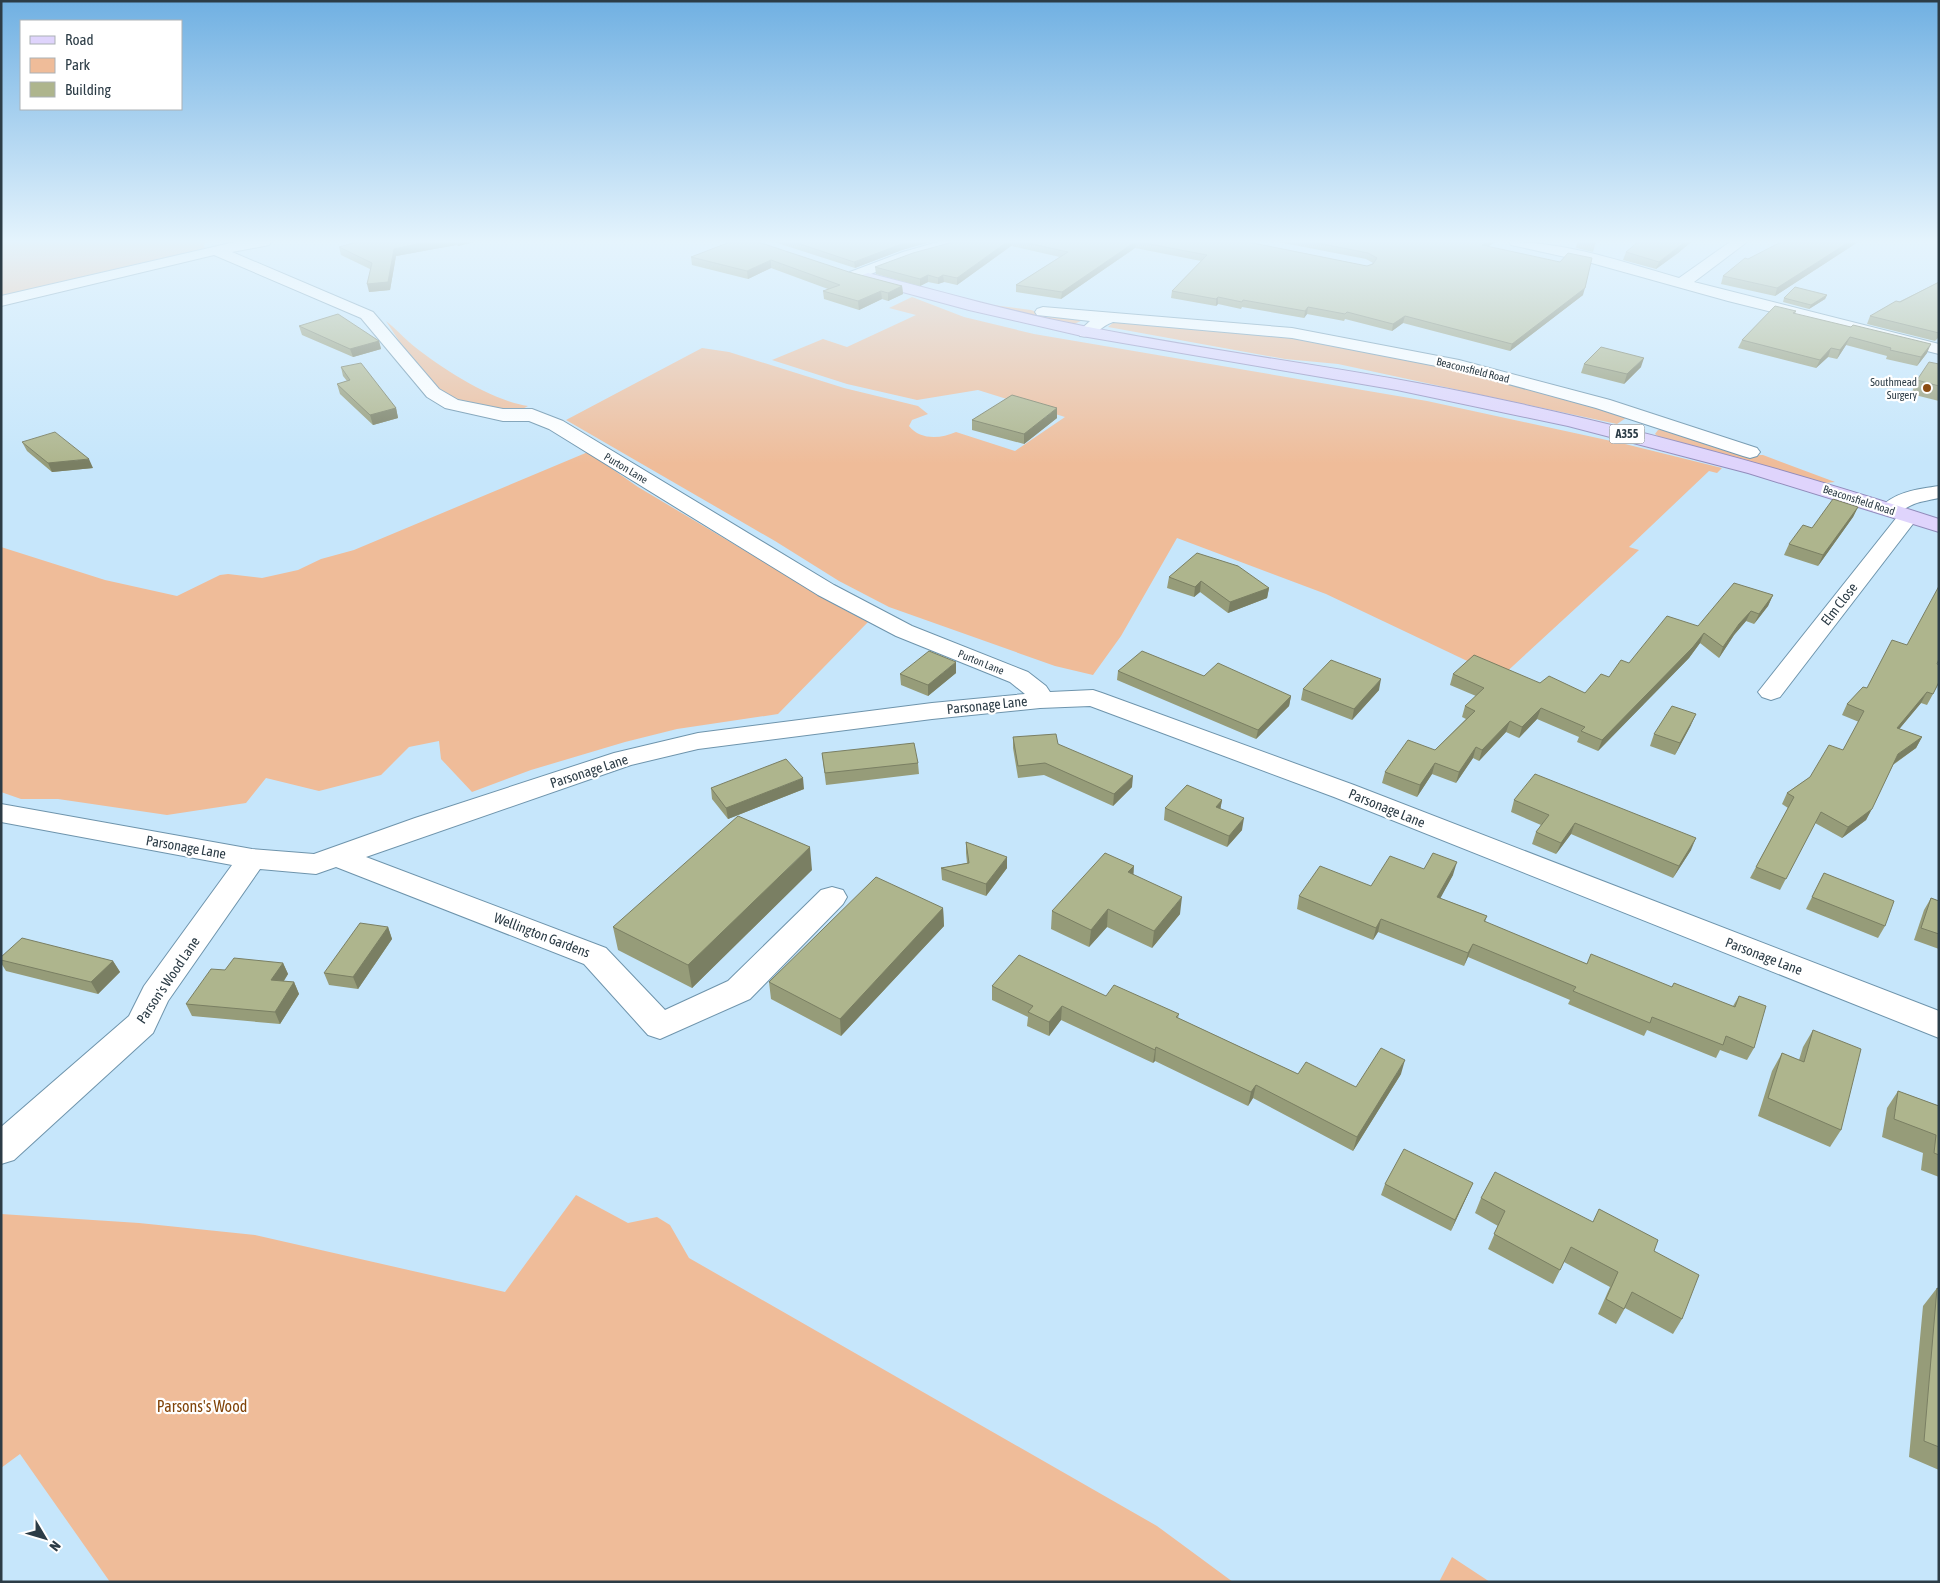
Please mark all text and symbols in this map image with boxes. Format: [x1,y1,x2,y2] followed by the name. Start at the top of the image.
[20,20,182,110] legend
[65,31,94,48] text: Road
[65,56,90,73] text: Park
[65,81,111,98] text: Building
[1435,355,1511,385] street label: Beaconsfield Road
[1870,376,1917,401] place label: Southmead Surgery
[1921,382,1933,394] marker: Southmead Surgery
[1610,424,1644,444] road number: A355
[602,450,650,486] street label: Purton Lane
[1822,483,1896,517] street label: Beaconsfield Road
[1817,580,1861,628] street label: Elm Close
[956,647,1006,677] street label: Purton Lane
[946,693,1028,717] street label: Parsonage Lane
[548,751,630,791] street label: Parsonage Lane
[1346,785,1428,831] street label: Parsonage Lane
[145,832,227,862] street label: Parsonage Lane
[492,909,592,961] street label: Wellington Gardens
[133,934,203,1026] street label: Parson's Wood Lane
[1723,934,1805,978] street label: Parsonage Lane
[157,1397,247,1415] park label: Parsons's Wood
[20,1513,70,1563] north arrow
[46,1538,64,1554] text: N

